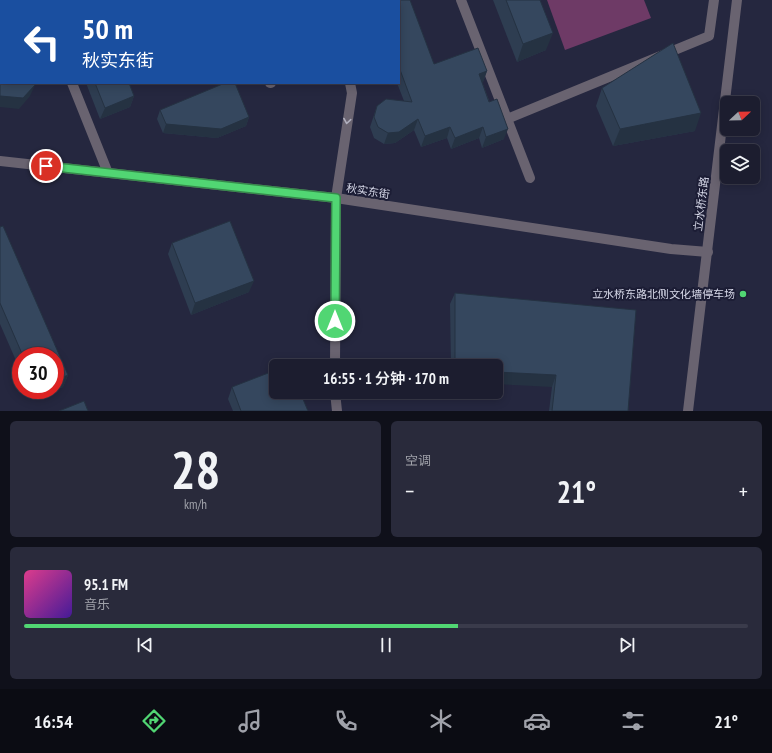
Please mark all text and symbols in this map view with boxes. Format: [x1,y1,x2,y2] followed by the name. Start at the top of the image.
[82,10,133,47] text: 50 m
[16,16,68,68] icon: left
[82,49,154,72] text: 秋实东街
[720,96,760,136] north arrow
[720,96,760,184] map controls
[343,118,352,125] one-way arrow
[720,144,760,184] button: layers
[29,149,63,183] pin
[35,155,57,177] icon: arrive
[691,176,711,232] street label: 立水桥东路
[345,181,391,201] street label: 秋实东街
[592,287,735,301] place label: 立水桥东路北侧文化墙停车场
[738,289,748,299] marker: 立水桥东路北侧文化墙停车场
[314,300,356,342] position arrow
[12,347,64,399] speed limit sign: 30
[323,369,449,388] text: 16:55 · 1 分钟 · 170 m
[171,436,220,503] text: 28
[405,452,431,469] text: 空调
[557,472,596,511] text: 21°
[405,477,414,505] text: −
[739,477,748,505] text: +
[184,496,207,513] text: km/h
[84,575,128,594] text: 95.1 FM
[84,596,110,613] text: 音乐
[134,634,156,656] icon: previous
[375,634,397,656] icon: pause
[616,634,638,656] icon: next
[140,707,168,735] icon: directions
[236,707,264,735] icon: music
[332,707,360,735] icon: phone
[427,707,455,735] icon: climate
[523,707,551,735] icon: car
[619,707,647,735] icon: filters
[34,710,73,733] text: 16:54
[714,710,738,733] text: 21°

